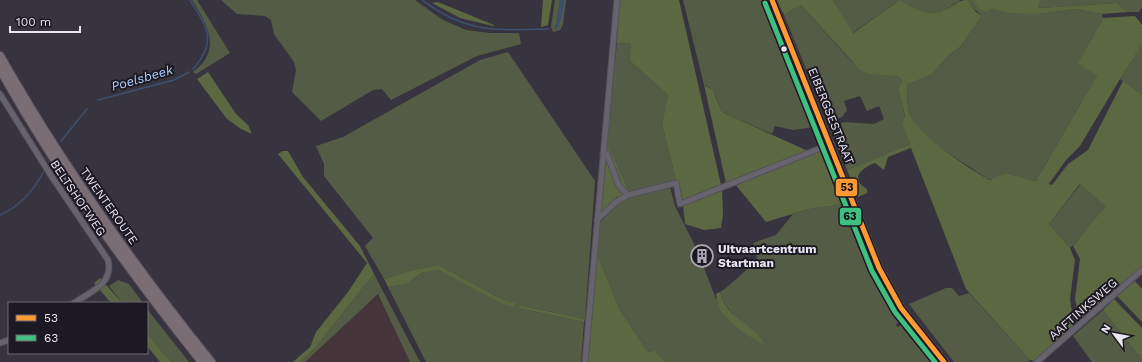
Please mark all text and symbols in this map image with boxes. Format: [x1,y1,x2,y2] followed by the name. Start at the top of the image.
[10,8,80,34] scale bar
[16,15,51,29] text: 100 m
[779,44,789,54] unlabelled marker
[109,62,175,94] water label: Poelsbeek
[805,66,857,166] street label: EIBERGSESTRAAT
[47,157,109,239] street label: BELTSHOFWEG
[77,165,141,247] street label: TWENTEROUTE
[835,178,858,197] line badge: 53
[841,181,854,194] text: 53
[839,207,862,226] line badge: 63
[843,210,857,223] text: 63
[718,242,817,270] place label: Uitvaartcentrum Startman
[689,243,715,269] building icon: Uitvaartcentrum Startman
[1046,275,1120,343] street label: AAFTINKSWEG
[8,302,148,354] legend
[44,311,58,325] text: 53
[1094,314,1134,354] north arrow
[44,331,58,345] text: 63

